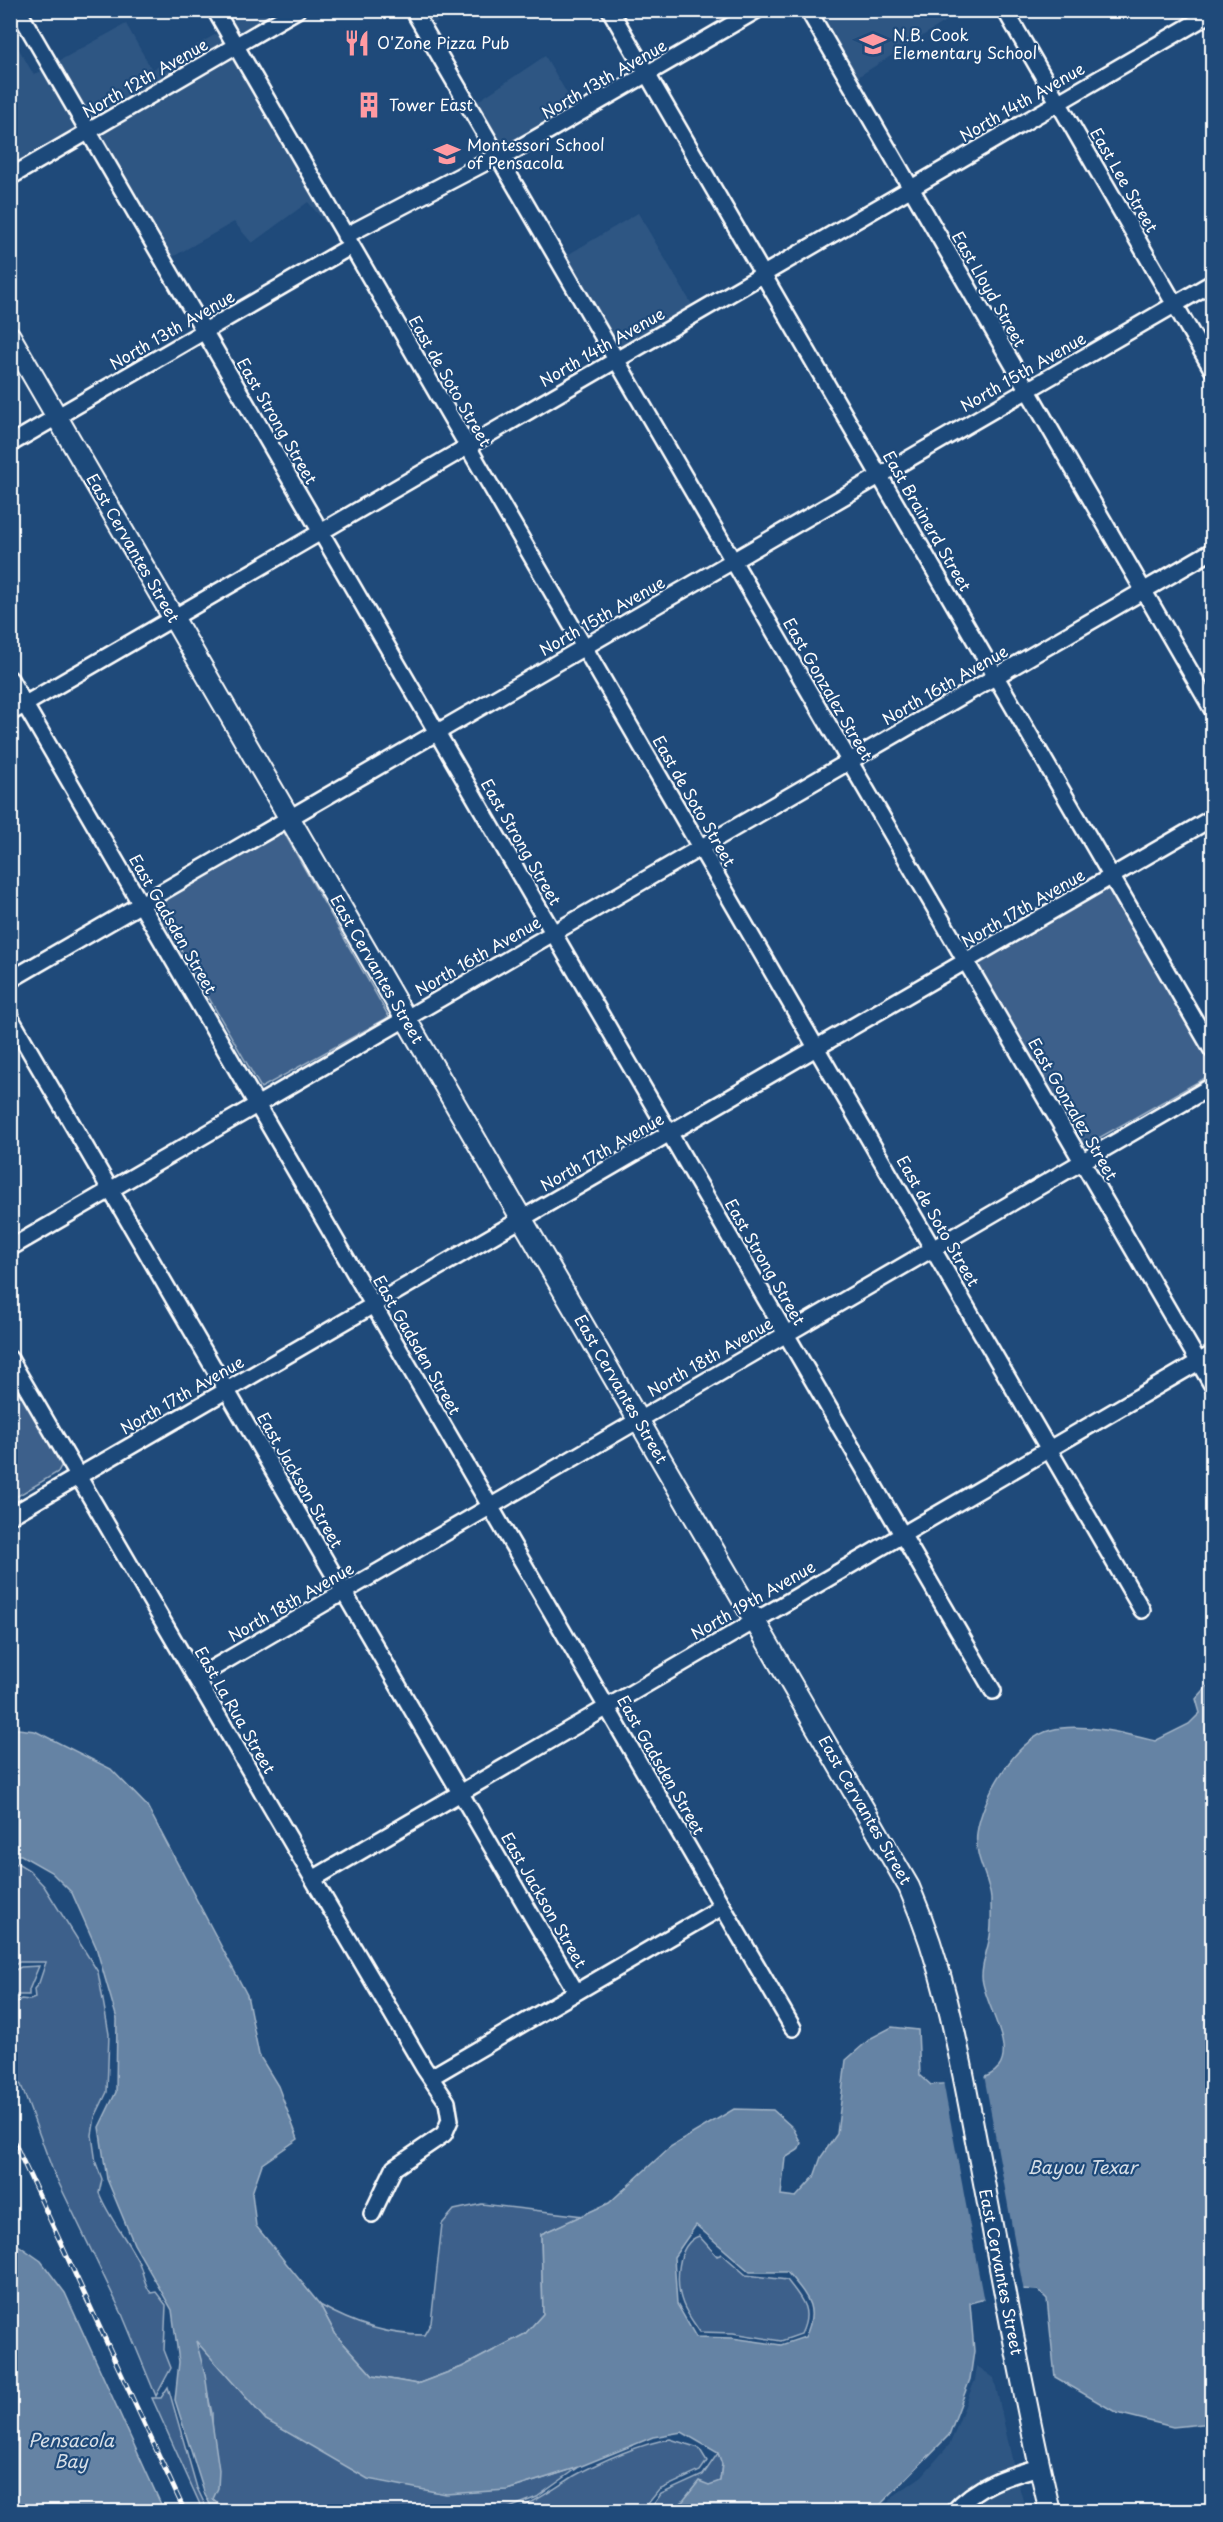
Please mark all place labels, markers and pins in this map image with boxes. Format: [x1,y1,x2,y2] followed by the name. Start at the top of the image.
[893,22,1037,64] place label: N.B. Cook Elementary School
[342,28,372,58] restaurant icon: O'Zone Pizza Pub
[858,29,888,59] school or university icon: N.B. Cook Elementary School
[377,30,509,54] place label: O'Zone Pizza Pub
[354,90,384,120] building icon: Tower East
[389,92,473,116] place label: Tower East
[467,132,605,174] place label: Montessori School of Pensacola
[432,139,462,169] school or university icon: Montessori School of Pensacola

